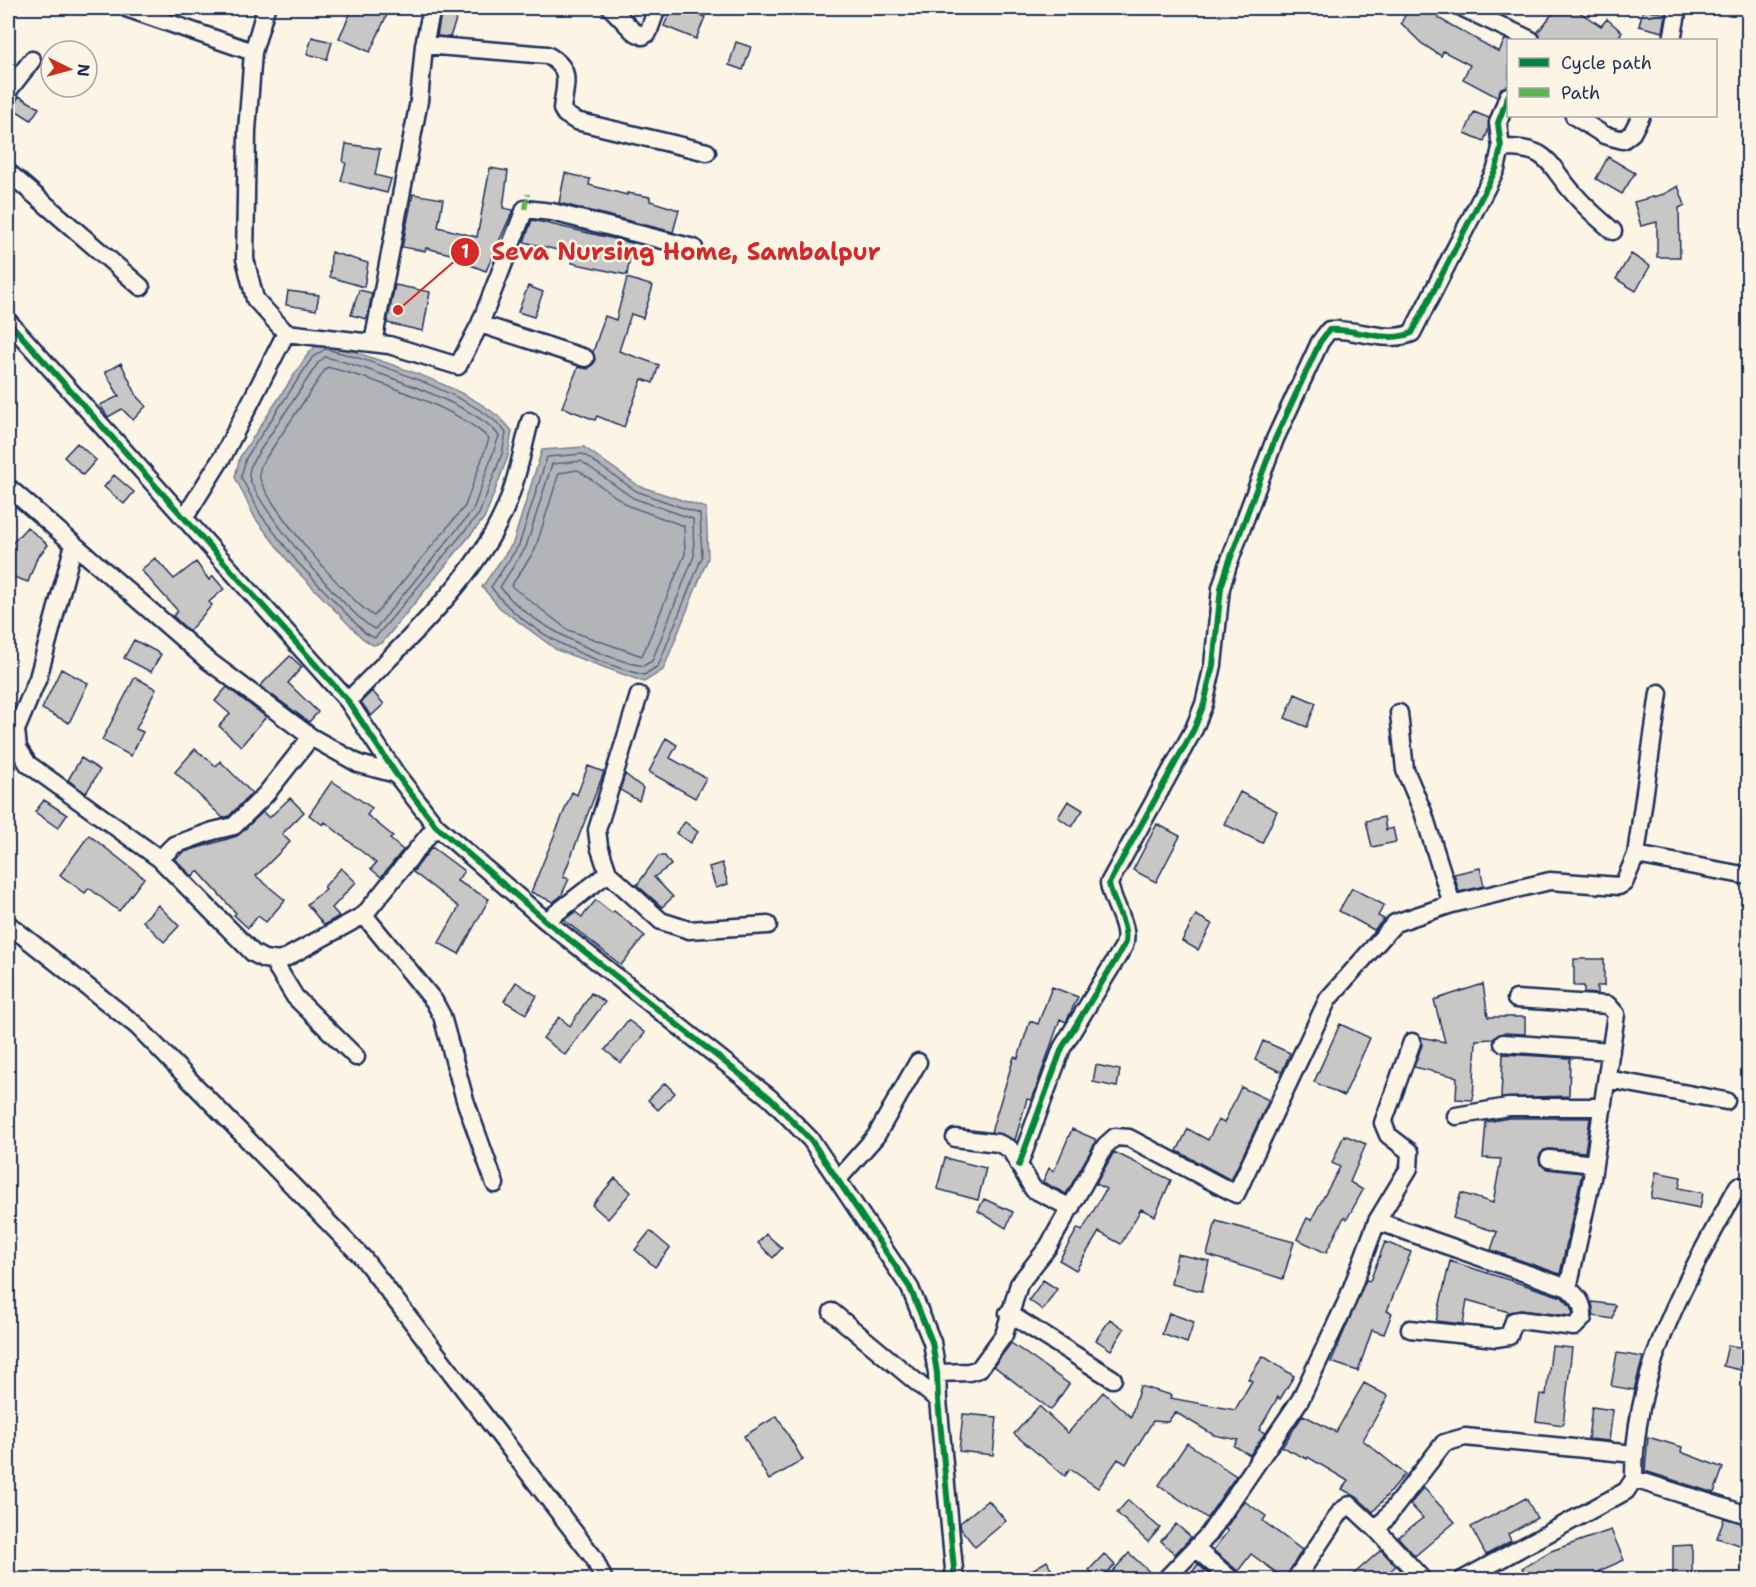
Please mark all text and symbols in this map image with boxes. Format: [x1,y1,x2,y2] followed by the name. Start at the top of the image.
[39,39,99,99] north arrow
[1507,39,1717,117] legend
[1561,51,1652,75] text: Cycle path
[72,63,94,77] text: N
[1561,81,1600,105] text: Path
[450,231,893,273] callout: Seva Nursing Home, Sambalpur
[491,236,881,268] text: Seva Nursing Home, Sambalpur
[461,240,469,264] text: 1

